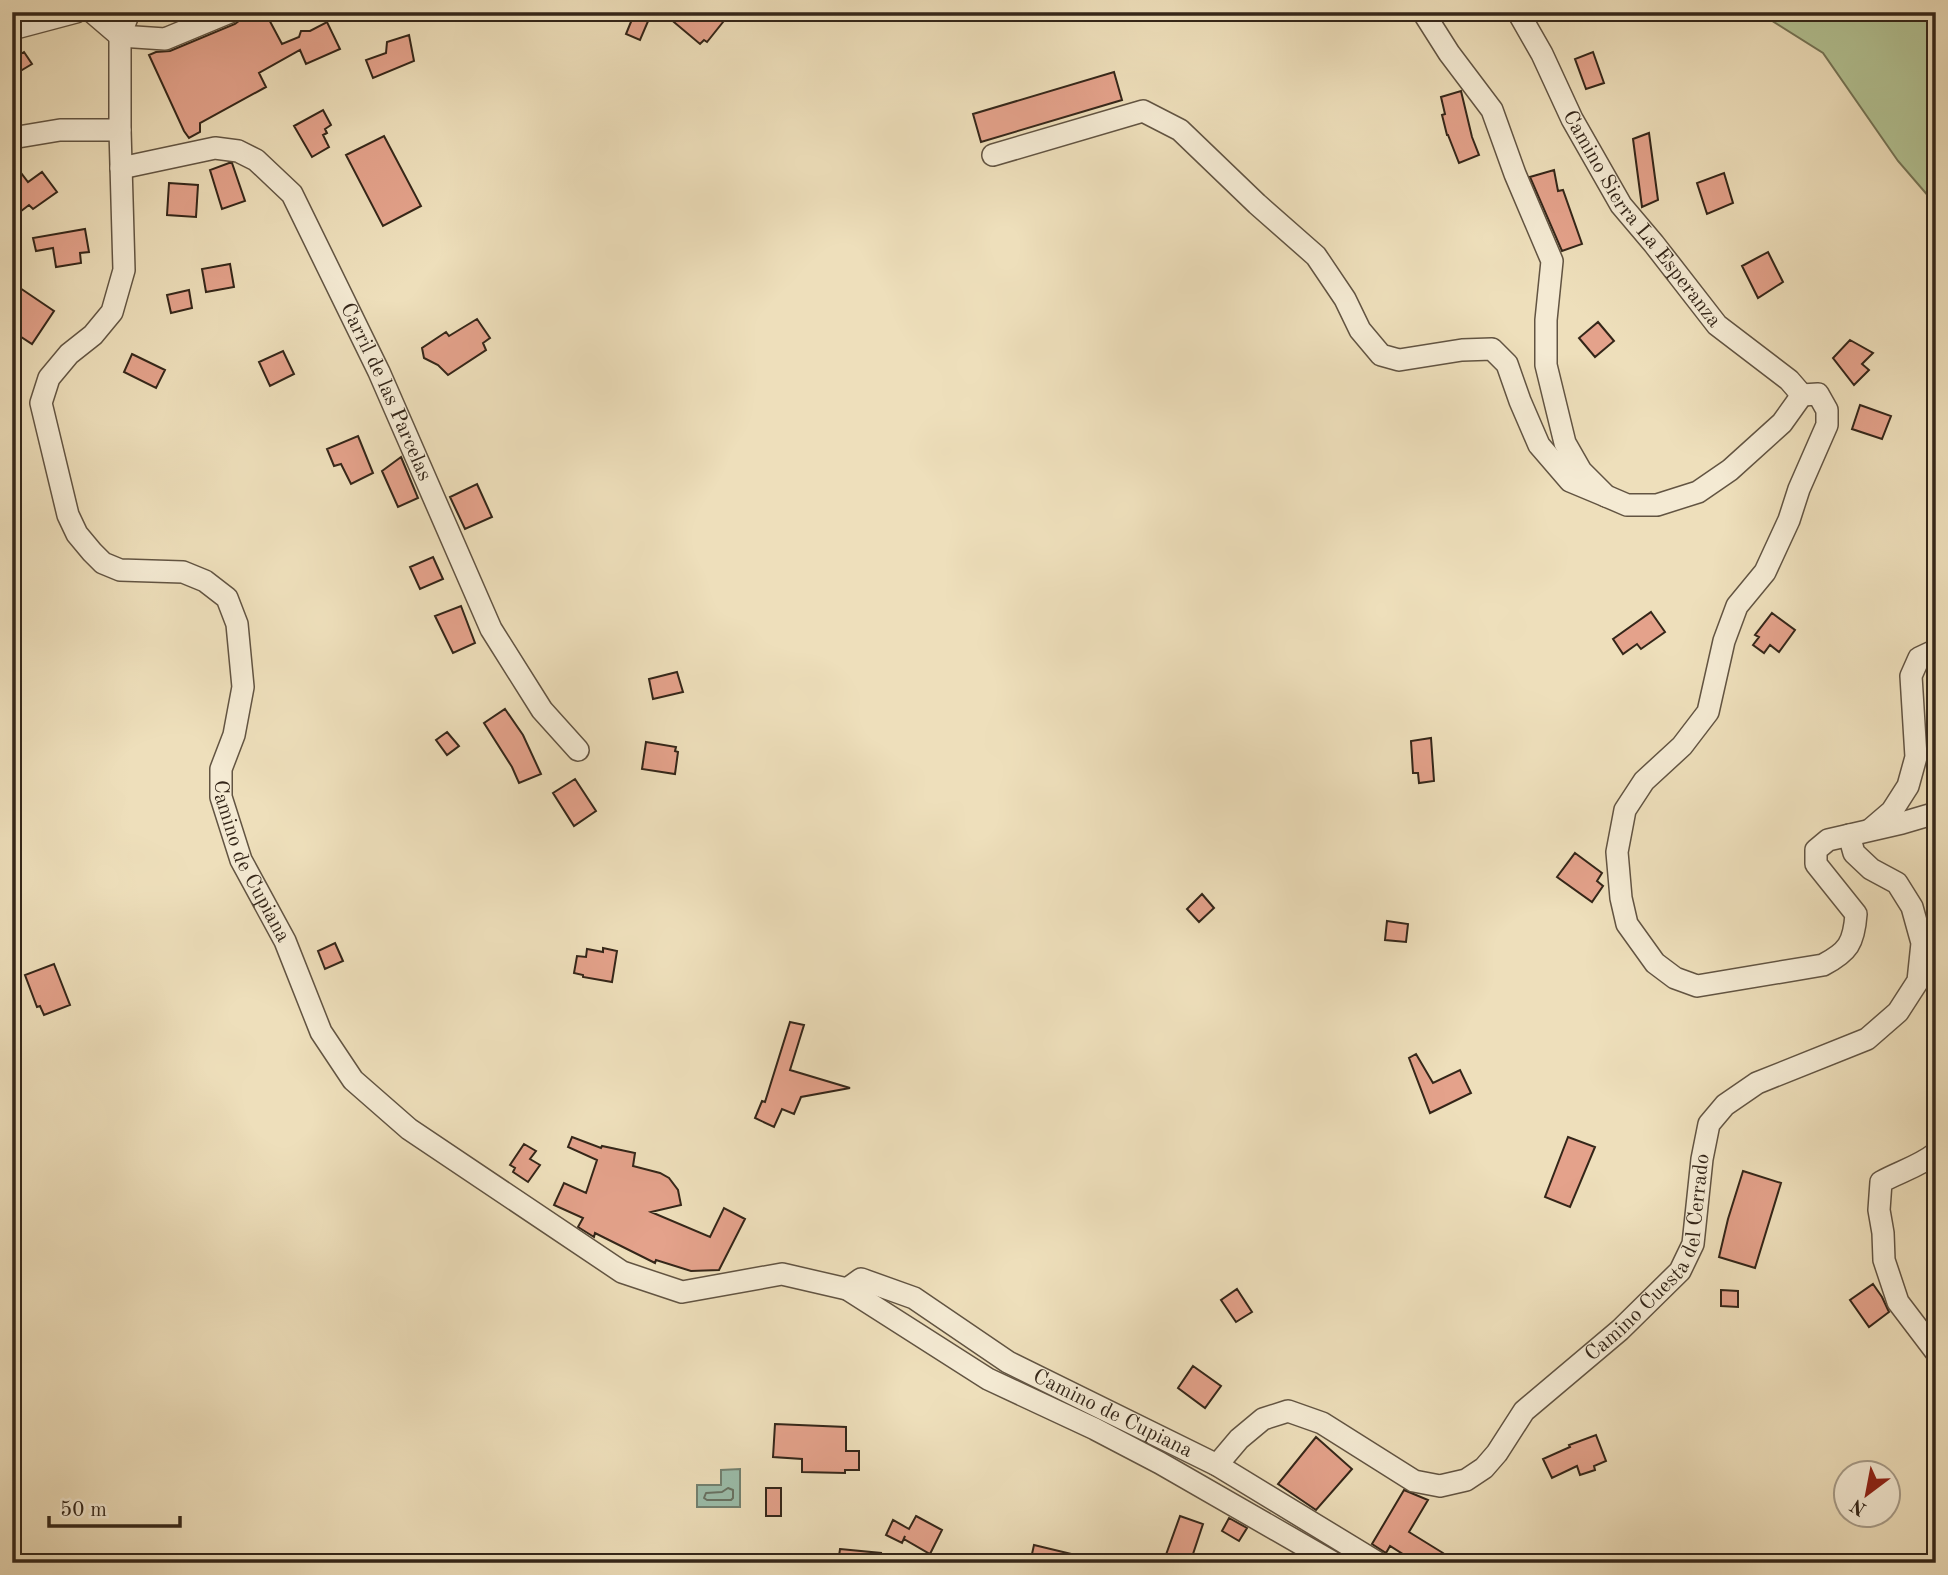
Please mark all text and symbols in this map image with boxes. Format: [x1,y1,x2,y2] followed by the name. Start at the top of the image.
[1559,107,1725,331] street label: Camino Sierra La Esperanza
[336,300,436,484] street label: Carril de las Parcelas
[210,780,294,945] street label: Camino de Cupiana
[1581,1152,1713,1365] street label: Camino Cuesta del Cerrado
[1030,1366,1196,1462] street label: Camino de Cupiana
[1832,1460,1902,1530] north arrow
[49,1484,180,1528] scale bar
[1848,1494,1871,1518] text: N
[60,1500,107,1521] text: 50 m

